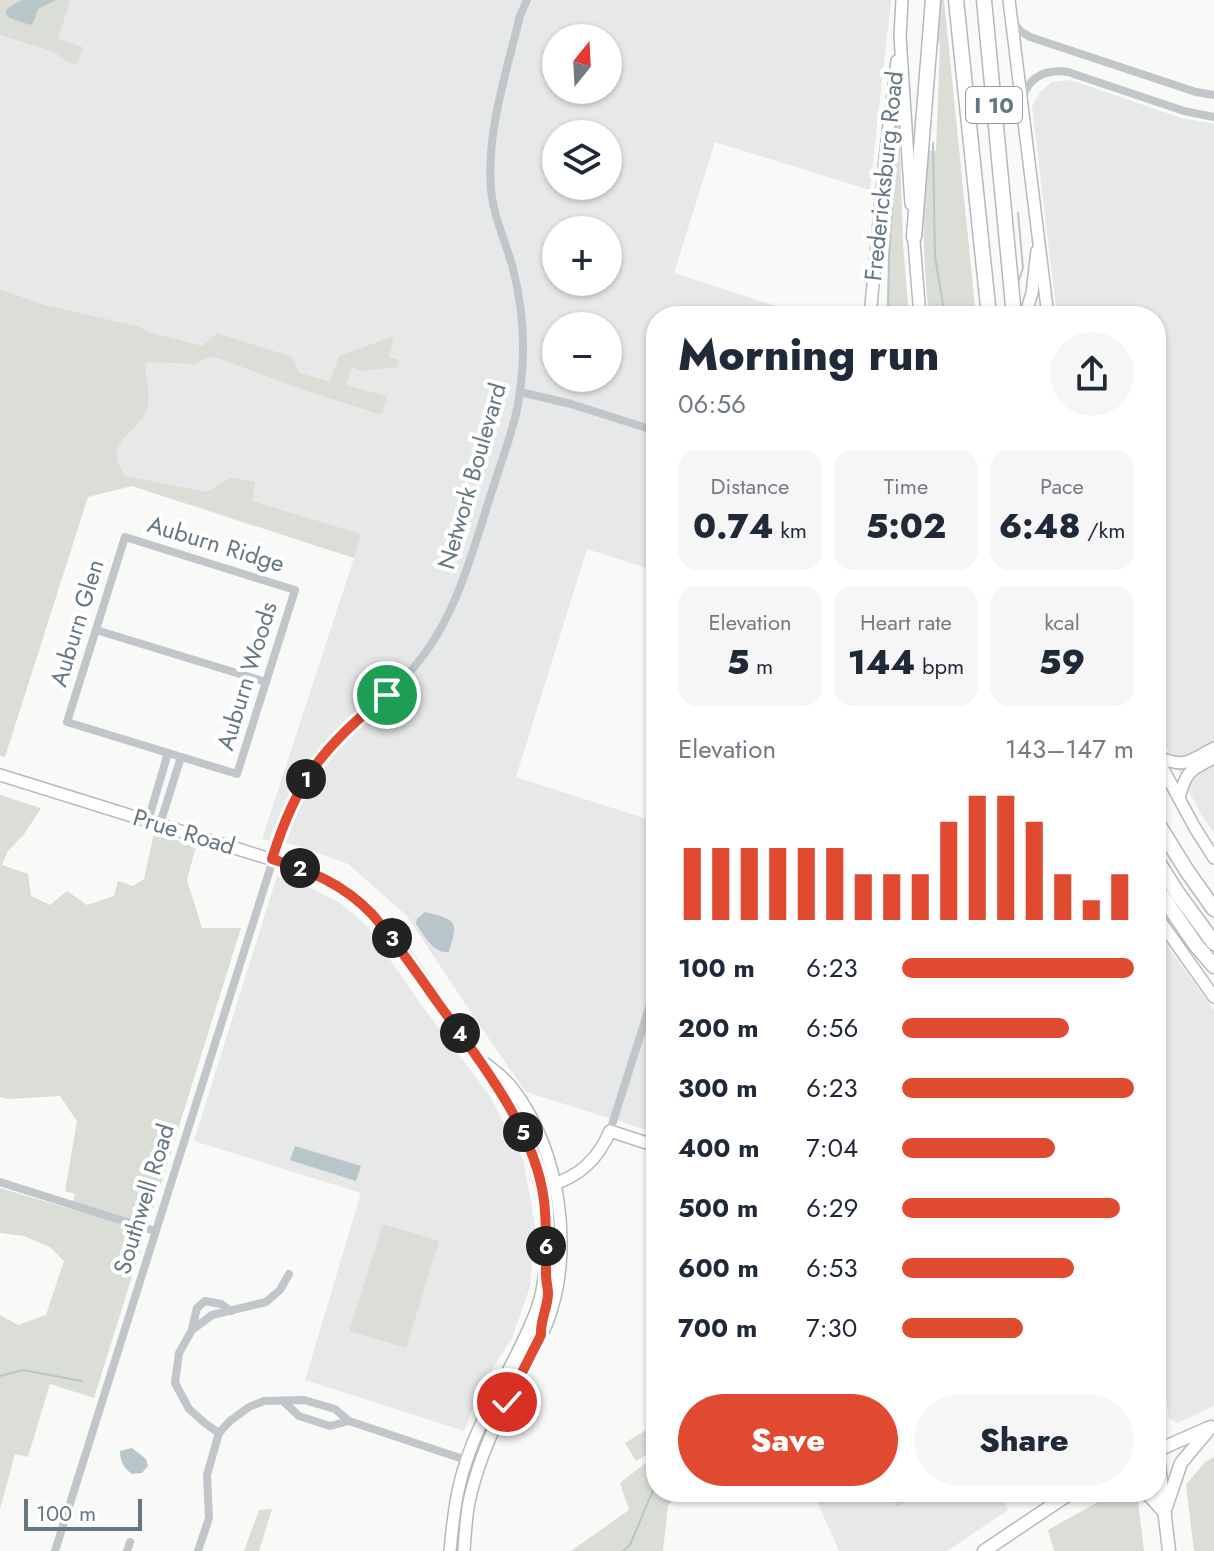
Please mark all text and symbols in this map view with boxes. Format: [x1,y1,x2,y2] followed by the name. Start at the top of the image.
[542,24,622,104] north arrow
[542,24,622,392] map controls
[855,69,912,283] street label: Fredericksburg Road
[966,87,1022,123] road number: I 10
[542,120,622,200] button: layers
[542,216,622,296] button: +
[542,312,622,392] button: −
[678,323,940,387] text: Morning run
[1050,332,1134,416] button: share
[428,379,515,573] street label: Network Boulevard
[678,385,746,423] text: 06:56
[711,470,789,502] text: Distance
[884,470,928,502] text: Time
[1040,470,1084,502] text: Pace
[693,502,774,551] text: 0.74
[866,502,946,551] text: 5:02
[999,502,1081,551] text: 6:48
[143,506,289,581] street label: Auburn Ridge
[774,514,807,546] text: km
[1081,514,1125,546] text: /km
[41,555,112,691] street label: Auburn Glen
[207,597,286,754] street label: Auburn Woods
[709,606,791,638] text: Elevation
[860,606,952,638] text: Heart rate
[1044,606,1080,638] text: kcal
[727,638,749,687] text: 5
[848,638,915,687] text: 144
[1039,638,1085,687] text: 59
[749,650,773,682] text: m
[915,650,964,682] text: bpm
[353,661,421,729] pin
[365,673,409,717] icon: arrive
[678,730,776,768] text: Elevation
[1005,730,1134,768] text: 143–147 m
[286,759,326,799] pin: 1
[300,763,312,795] text: 1
[129,799,239,864] street label: Prue Road
[280,848,320,888] pin: 2
[293,852,307,884] text: 2
[372,918,412,958] pin: 3
[385,922,399,954] text: 3
[678,949,755,987] text: 100 m
[806,949,858,987] text: 6:23
[678,1009,759,1047] text: 200 m
[806,1009,858,1047] text: 6:56
[440,1013,480,1053] pin: 4
[452,1017,468,1049] text: 4
[678,1069,758,1107] text: 300 m
[806,1069,858,1107] text: 6:23
[503,1112,543,1152] pin: 5
[516,1116,530,1148] text: 5
[104,1119,183,1278] street label: Southwell Road
[678,1129,760,1167] text: 400 m
[806,1129,858,1167] text: 7:04
[678,1189,758,1227] text: 500 m
[806,1189,859,1227] text: 6:29
[526,1226,566,1266] pin: 6
[539,1230,553,1262] text: 6
[678,1249,759,1287] text: 600 m
[806,1249,858,1287] text: 6:53
[678,1309,757,1347] text: 700 m
[806,1309,857,1347] text: 7:30
[473,1368,541,1436] pin
[485,1380,529,1424] icon: check
[678,1394,898,1486] button: Save
[914,1394,1134,1486] button: Share
[24,1495,142,1531] scale bar
[36,1497,96,1529] text: 100 m

